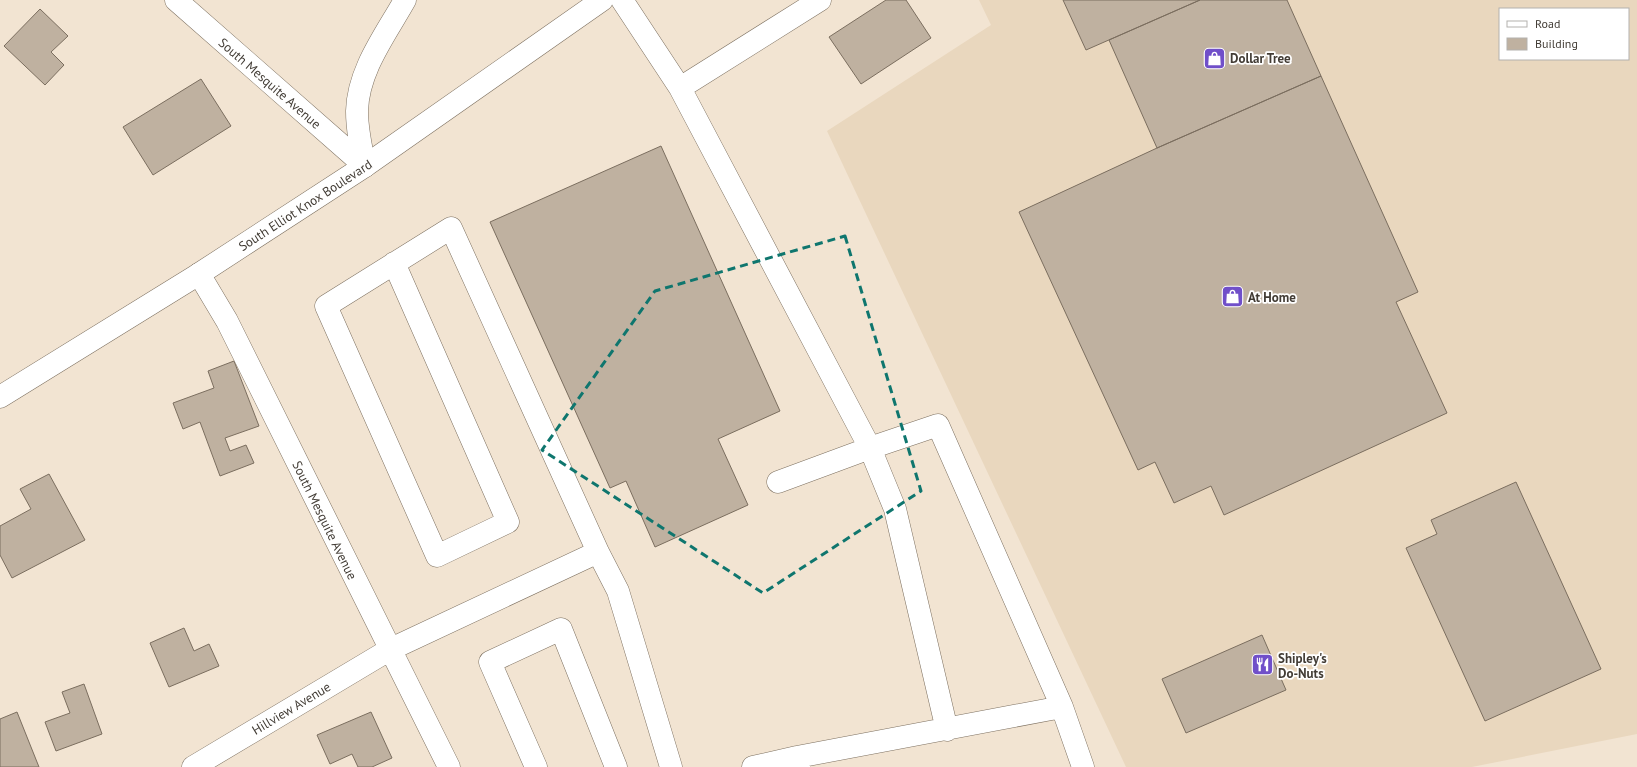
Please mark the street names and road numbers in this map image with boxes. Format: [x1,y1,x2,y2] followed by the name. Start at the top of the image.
[215,34,324,133] street label: South Mesquite Avenue
[235,156,375,255] street label: South Elliot Knox Boulevard
[288,458,361,582] street label: South Mesquite Avenue
[249,678,334,739] street label: Hillview Avenue

